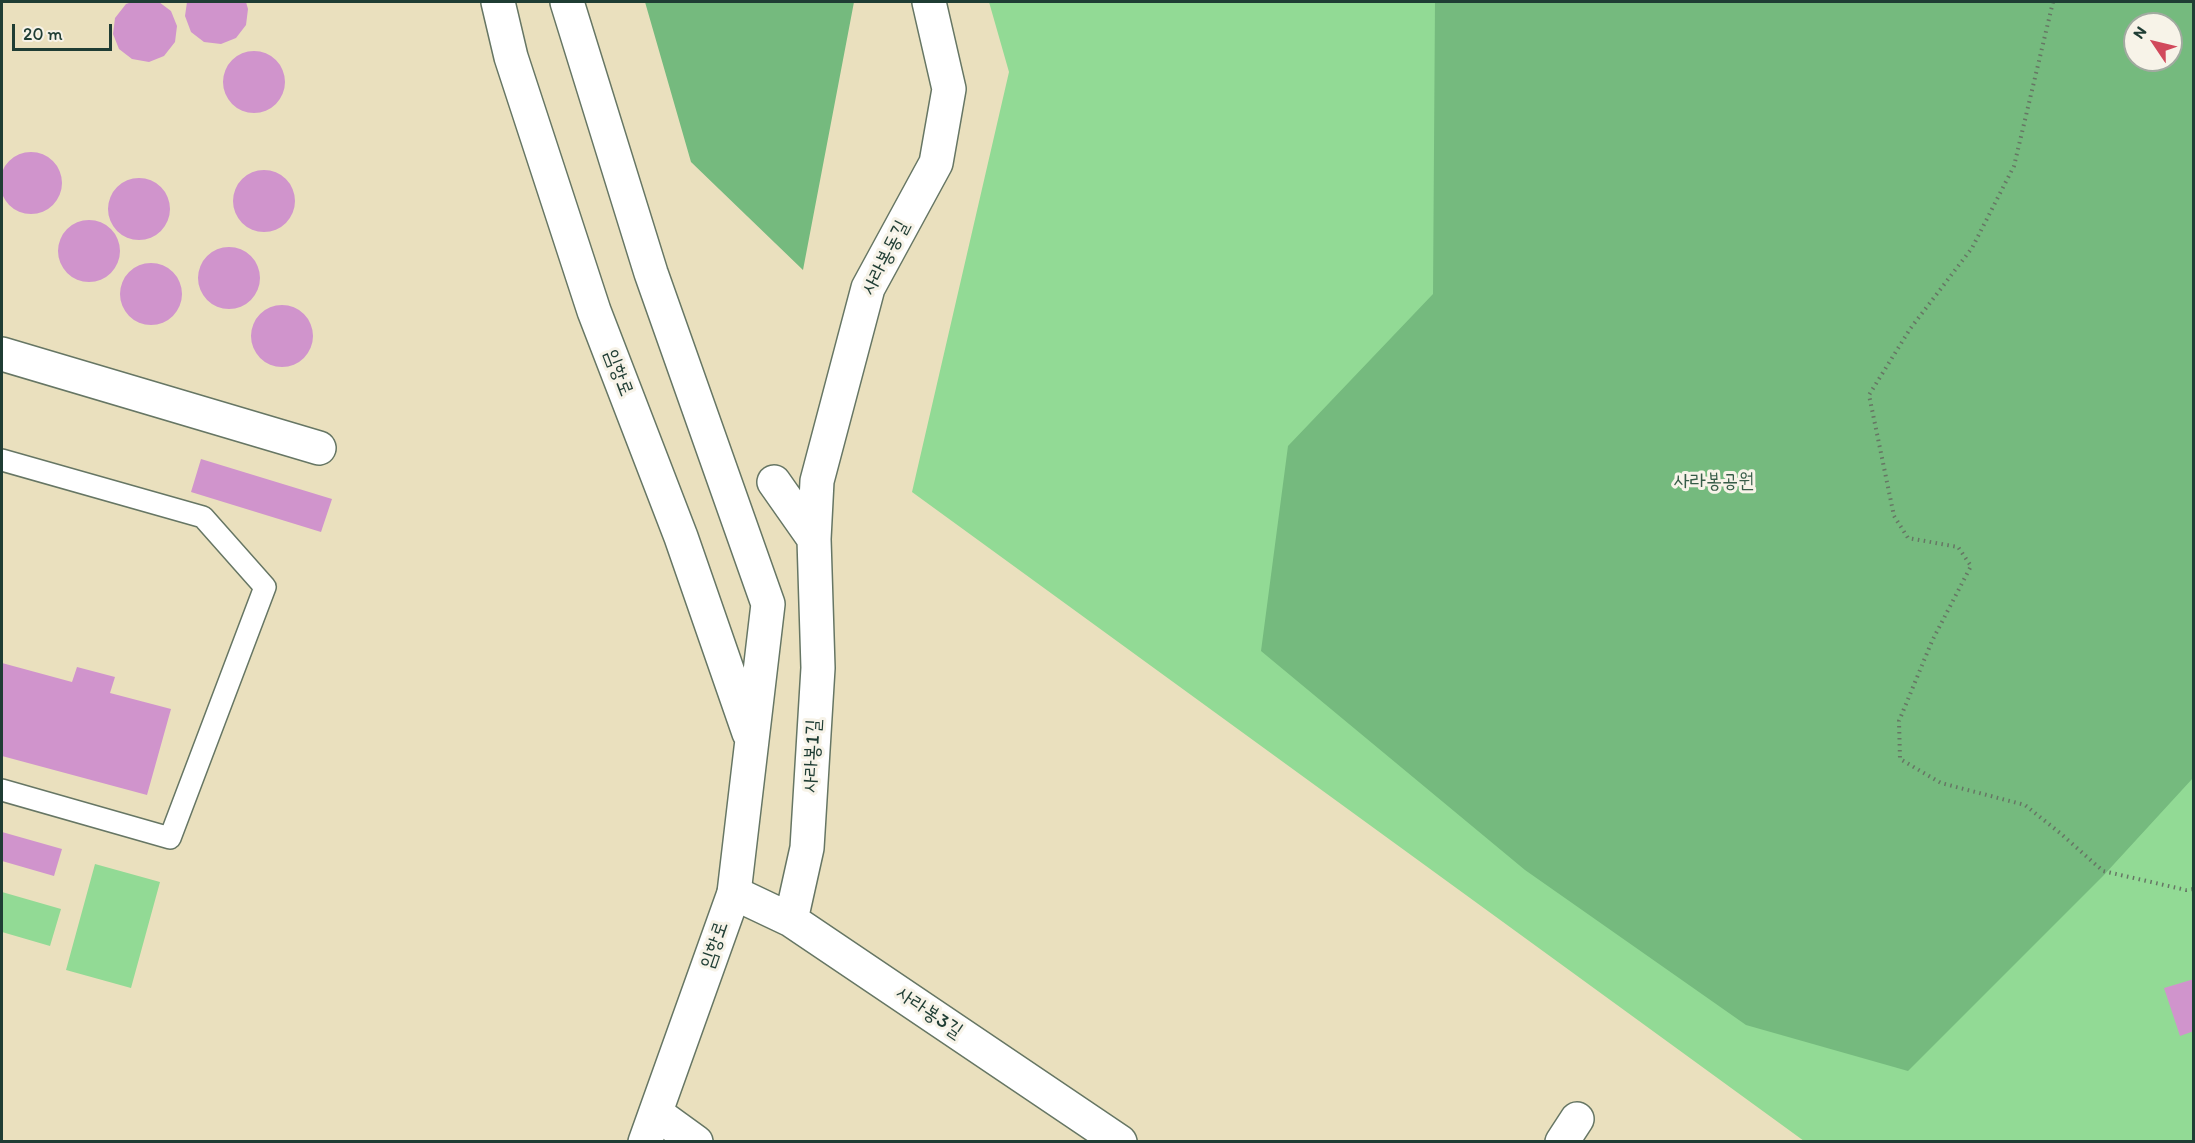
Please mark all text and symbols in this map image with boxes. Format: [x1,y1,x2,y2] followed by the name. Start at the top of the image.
[15,12,116,50] scale bar
[2123,12,2183,72] north arrow
[23,23,63,45] text: 20 m
[2129,23,2150,42] text: N
[857,217,915,299] street label: 사라봉동길
[598,346,638,400] street label: 임항로
[1674,470,1754,494] park label: 사라봉공원
[799,719,827,793] street label: 사라봉1길
[696,918,734,972] street label: 임항로
[891,982,967,1044] street label: 사라봉3길

